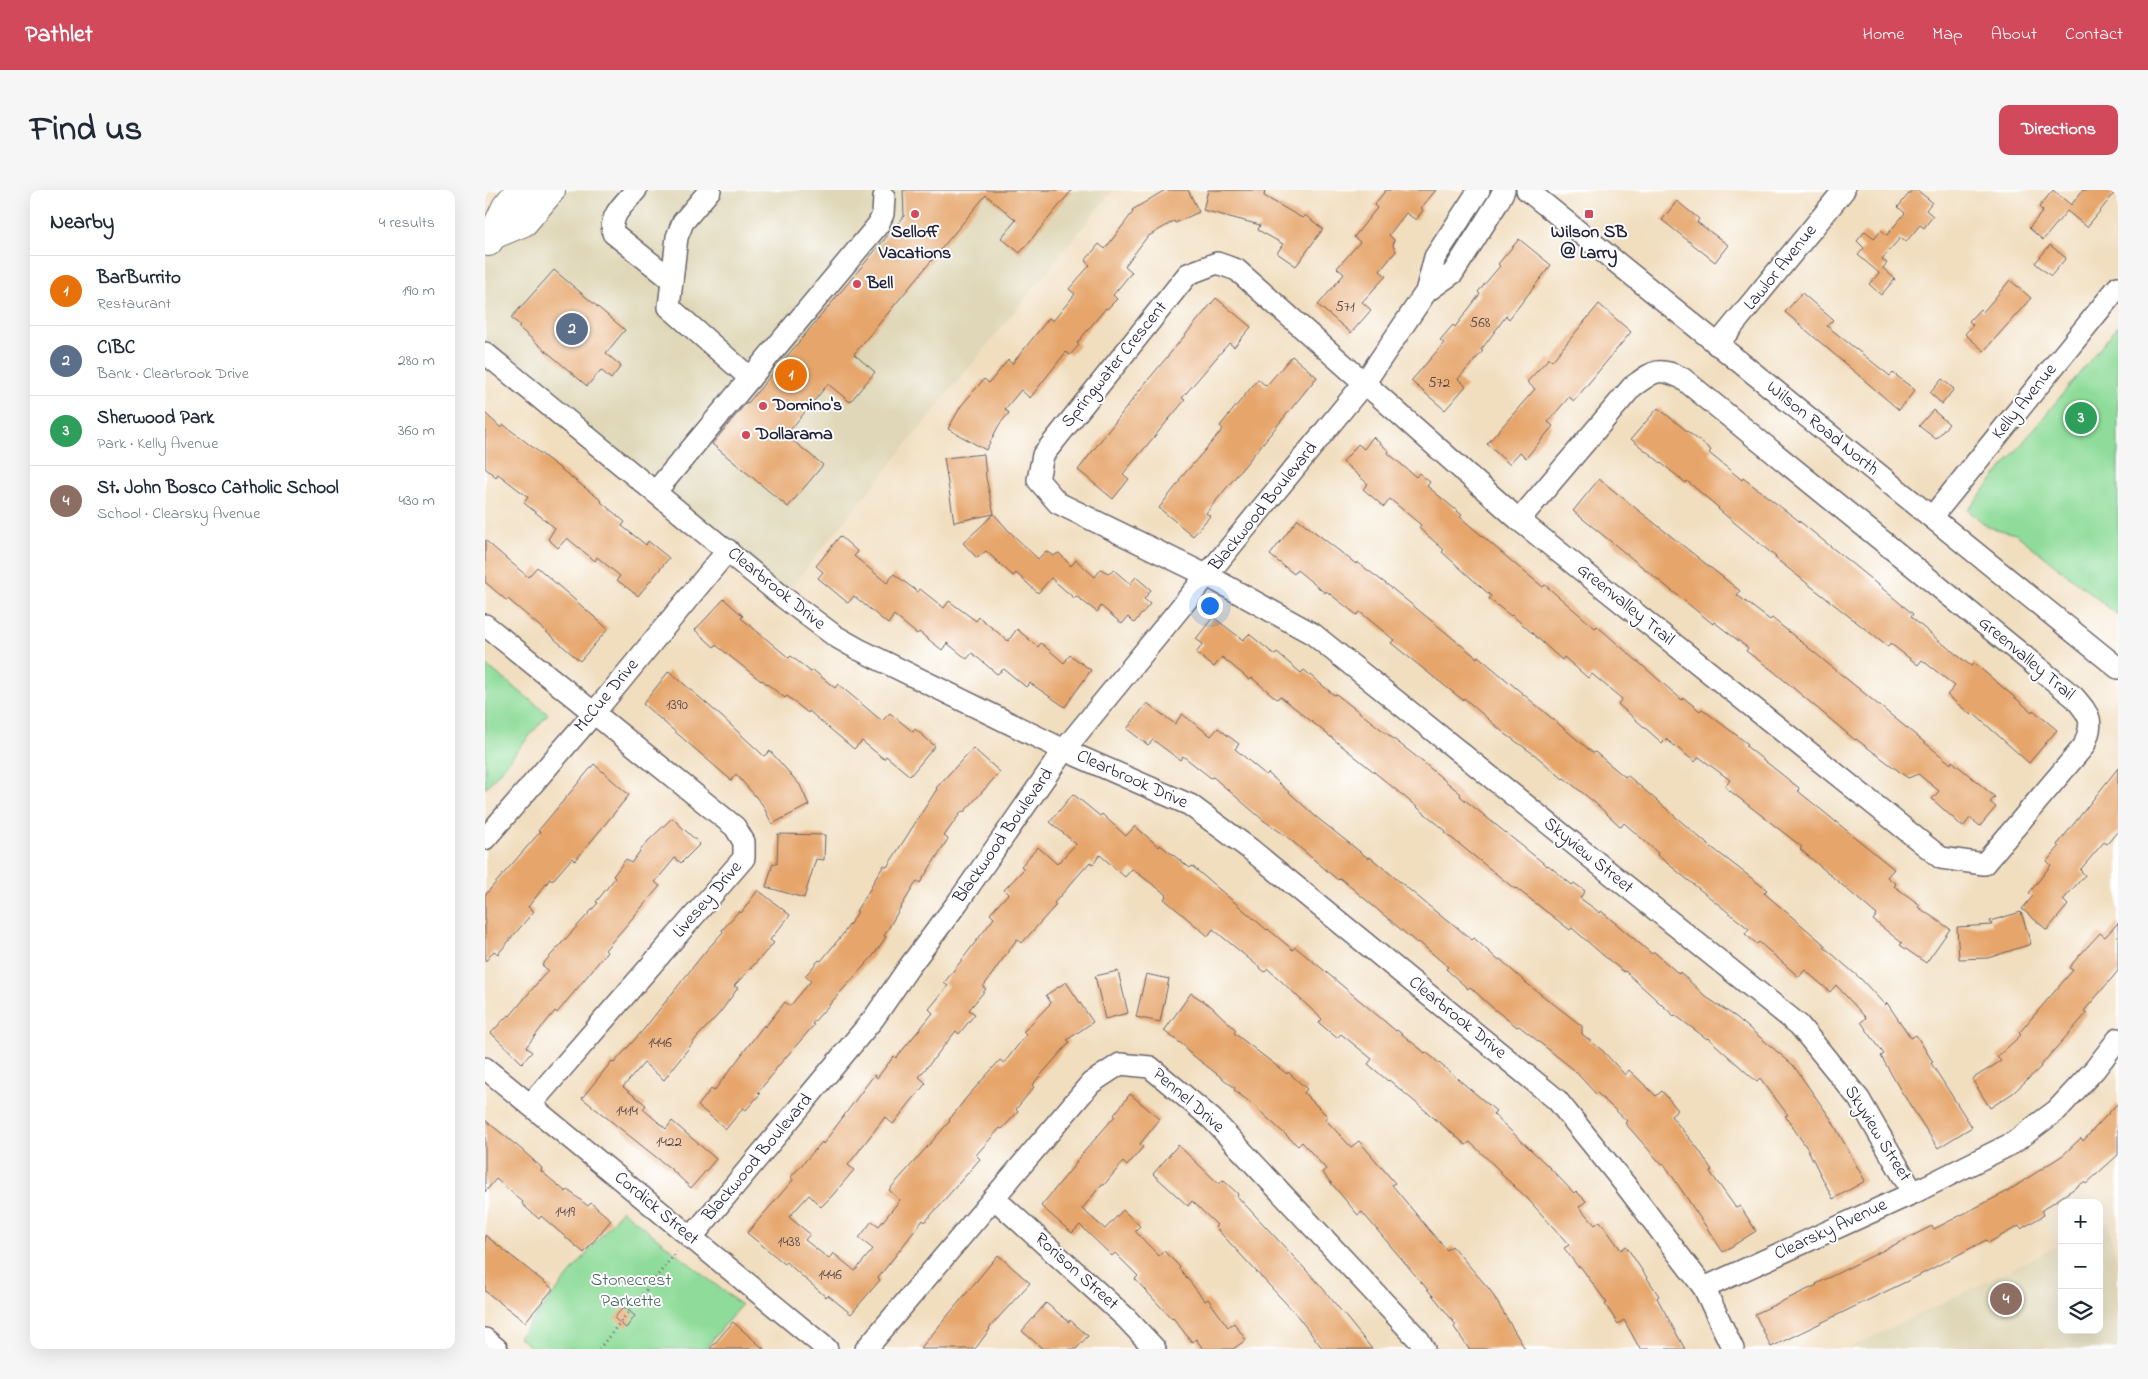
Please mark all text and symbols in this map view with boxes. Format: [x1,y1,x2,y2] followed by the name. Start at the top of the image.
[25,18,93,53] text: Pathlet
[1863,22,1904,48] text: Home
[1932,22,1963,48] text: Map
[1991,22,2037,48] text: About
[2065,22,2123,48] text: Contact
[30,105,142,156] text: Find us
[1999,105,2118,155] button: Directions
[50,208,114,238] text: Nearby
[909,208,921,220] marker: Selloff Vacations
[1583,208,1595,220] marker: Wilson SB @ Larry
[379,211,435,235] text: 4 results
[1738,219,1824,317] street label: Lawlor Avenue
[878,220,951,267] place label: Selloff Vacations
[1551,220,1627,268] place label: Wilson SB @ Larry
[97,265,181,292] text: BarBurrito
[866,271,893,297] place label: Bell
[851,278,863,290] marker: Bell
[63,279,69,303] text: 1
[402,279,435,303] text: 190 m
[97,292,171,316] text: Restaurant
[1056,296,1175,435] street label: Springwater Crescent
[1335,296,1355,318] house number: 571
[556,310,588,348] pin: 2
[1470,312,1491,334] house number: 568
[97,335,135,362] text: CIBC
[62,349,70,373] text: 2
[398,349,435,373] text: 280 m
[775,356,807,394] pin: 1
[1986,358,2064,446] street label: Kelly Avenue
[97,362,249,386] text: Bank · Clearbrook Drive
[1428,372,1451,394] house number: 572
[1760,375,1884,483] street label: Wilson Road North
[772,393,842,419] place label: Domino's
[2065,399,2097,437] pin: 3
[757,400,769,412] marker: Domino's
[97,405,214,432] text: Sherwood Park
[63,419,69,443] text: 3
[398,419,435,443] text: 360 m
[755,422,833,448] place label: Dollarama
[740,429,752,441] marker: Dollarama
[97,432,218,456] text: Park · Kelly Avenue
[1203,437,1324,578] street label: Blackwood Boulevard
[97,475,339,502] text: St. John Bosco Catholic School
[63,489,69,513] text: 4
[398,489,435,513] text: 430 m
[97,502,260,526] text: School · Clearsky Avenue
[721,541,831,637] street label: Clearbrook Drive
[1571,557,1679,653] street label: Greenvalley Trail
[1197,593,1223,619] your location
[1972,611,2080,707] street label: Greenvalley Trail
[568,653,646,739] street label: McCue Drive
[666,694,688,716] house number: 1390
[1072,744,1193,817] street label: Clearbrook Drive
[947,763,1060,910] street label: Blackwood Boulevard
[1537,811,1639,901] street label: Skyview Street
[667,855,750,944] street label: Livesey Drive
[1402,970,1512,1066] street label: Clearbrook Drive
[648,1032,672,1054] house number: 1446
[1146,1062,1231,1140] street label: Pennel Drive
[1837,1081,1917,1187] street label: Skyview Street
[696,1088,819,1228] street label: Blackwood Boulevard
[616,1100,638,1122] house number: 1414
[656,1131,682,1153] house number: 1422
[608,1166,704,1252] street label: Cordick Street
[1770,1192,1892,1267] street label: Clearsky Avenue
[2058,1199,2103,1334] map controls
[2058,1199,2103,1244] button: +
[555,1201,576,1223] house number: 1419
[1028,1227,1124,1317] street label: Rorison Street
[778,1231,801,1253] house number: 1438
[2058,1244,2103,1289] button: −
[818,1264,842,1286] house number: 1446
[591,1268,671,1315] park label: Stonecrest Parkette
[1990,1280,2022,1318] pin: 4
[2058,1289,2103,1334] button: layers

